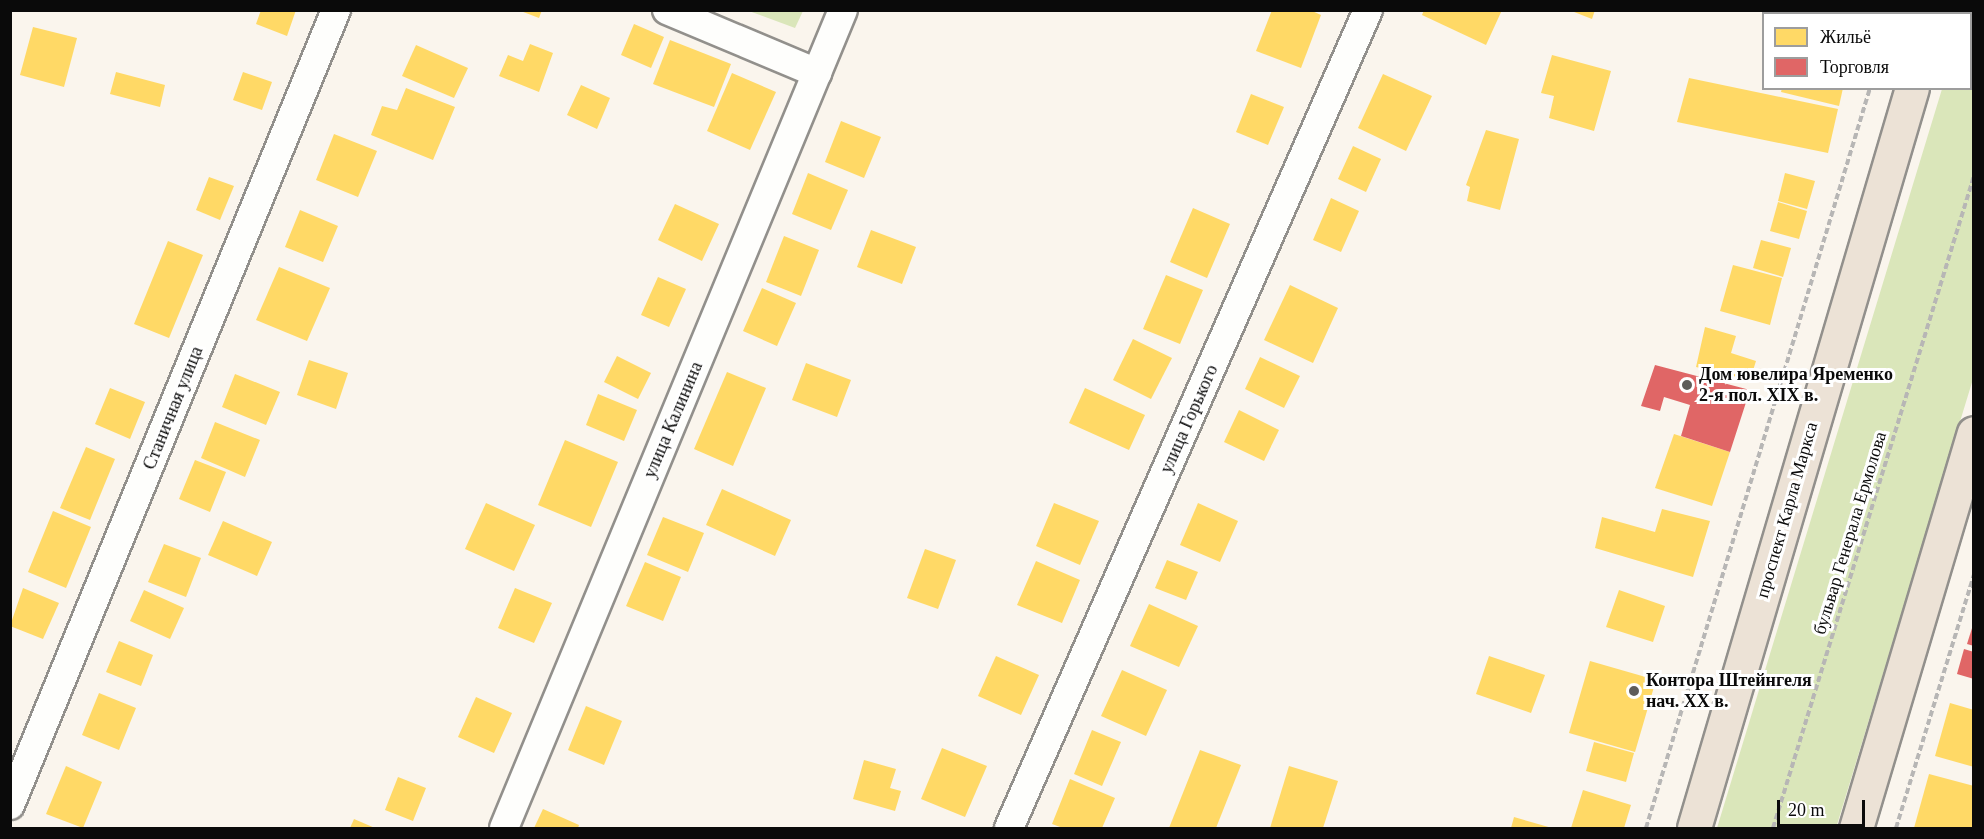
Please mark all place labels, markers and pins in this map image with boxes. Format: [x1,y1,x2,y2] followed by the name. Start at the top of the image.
[1699,364,1893,406] place label: Дом ювелира Яременко 2-я пол. XIX в.
[1680,378,1694,392] marker: Дом ювелира Яременко 2-я пол. XIX в.
[1646,670,1812,712] place label: Контора Штейнгеля нач. ХХ в.
[1627,684,1641,698] marker: Контора Штейнгеля нач. ХХ в.

